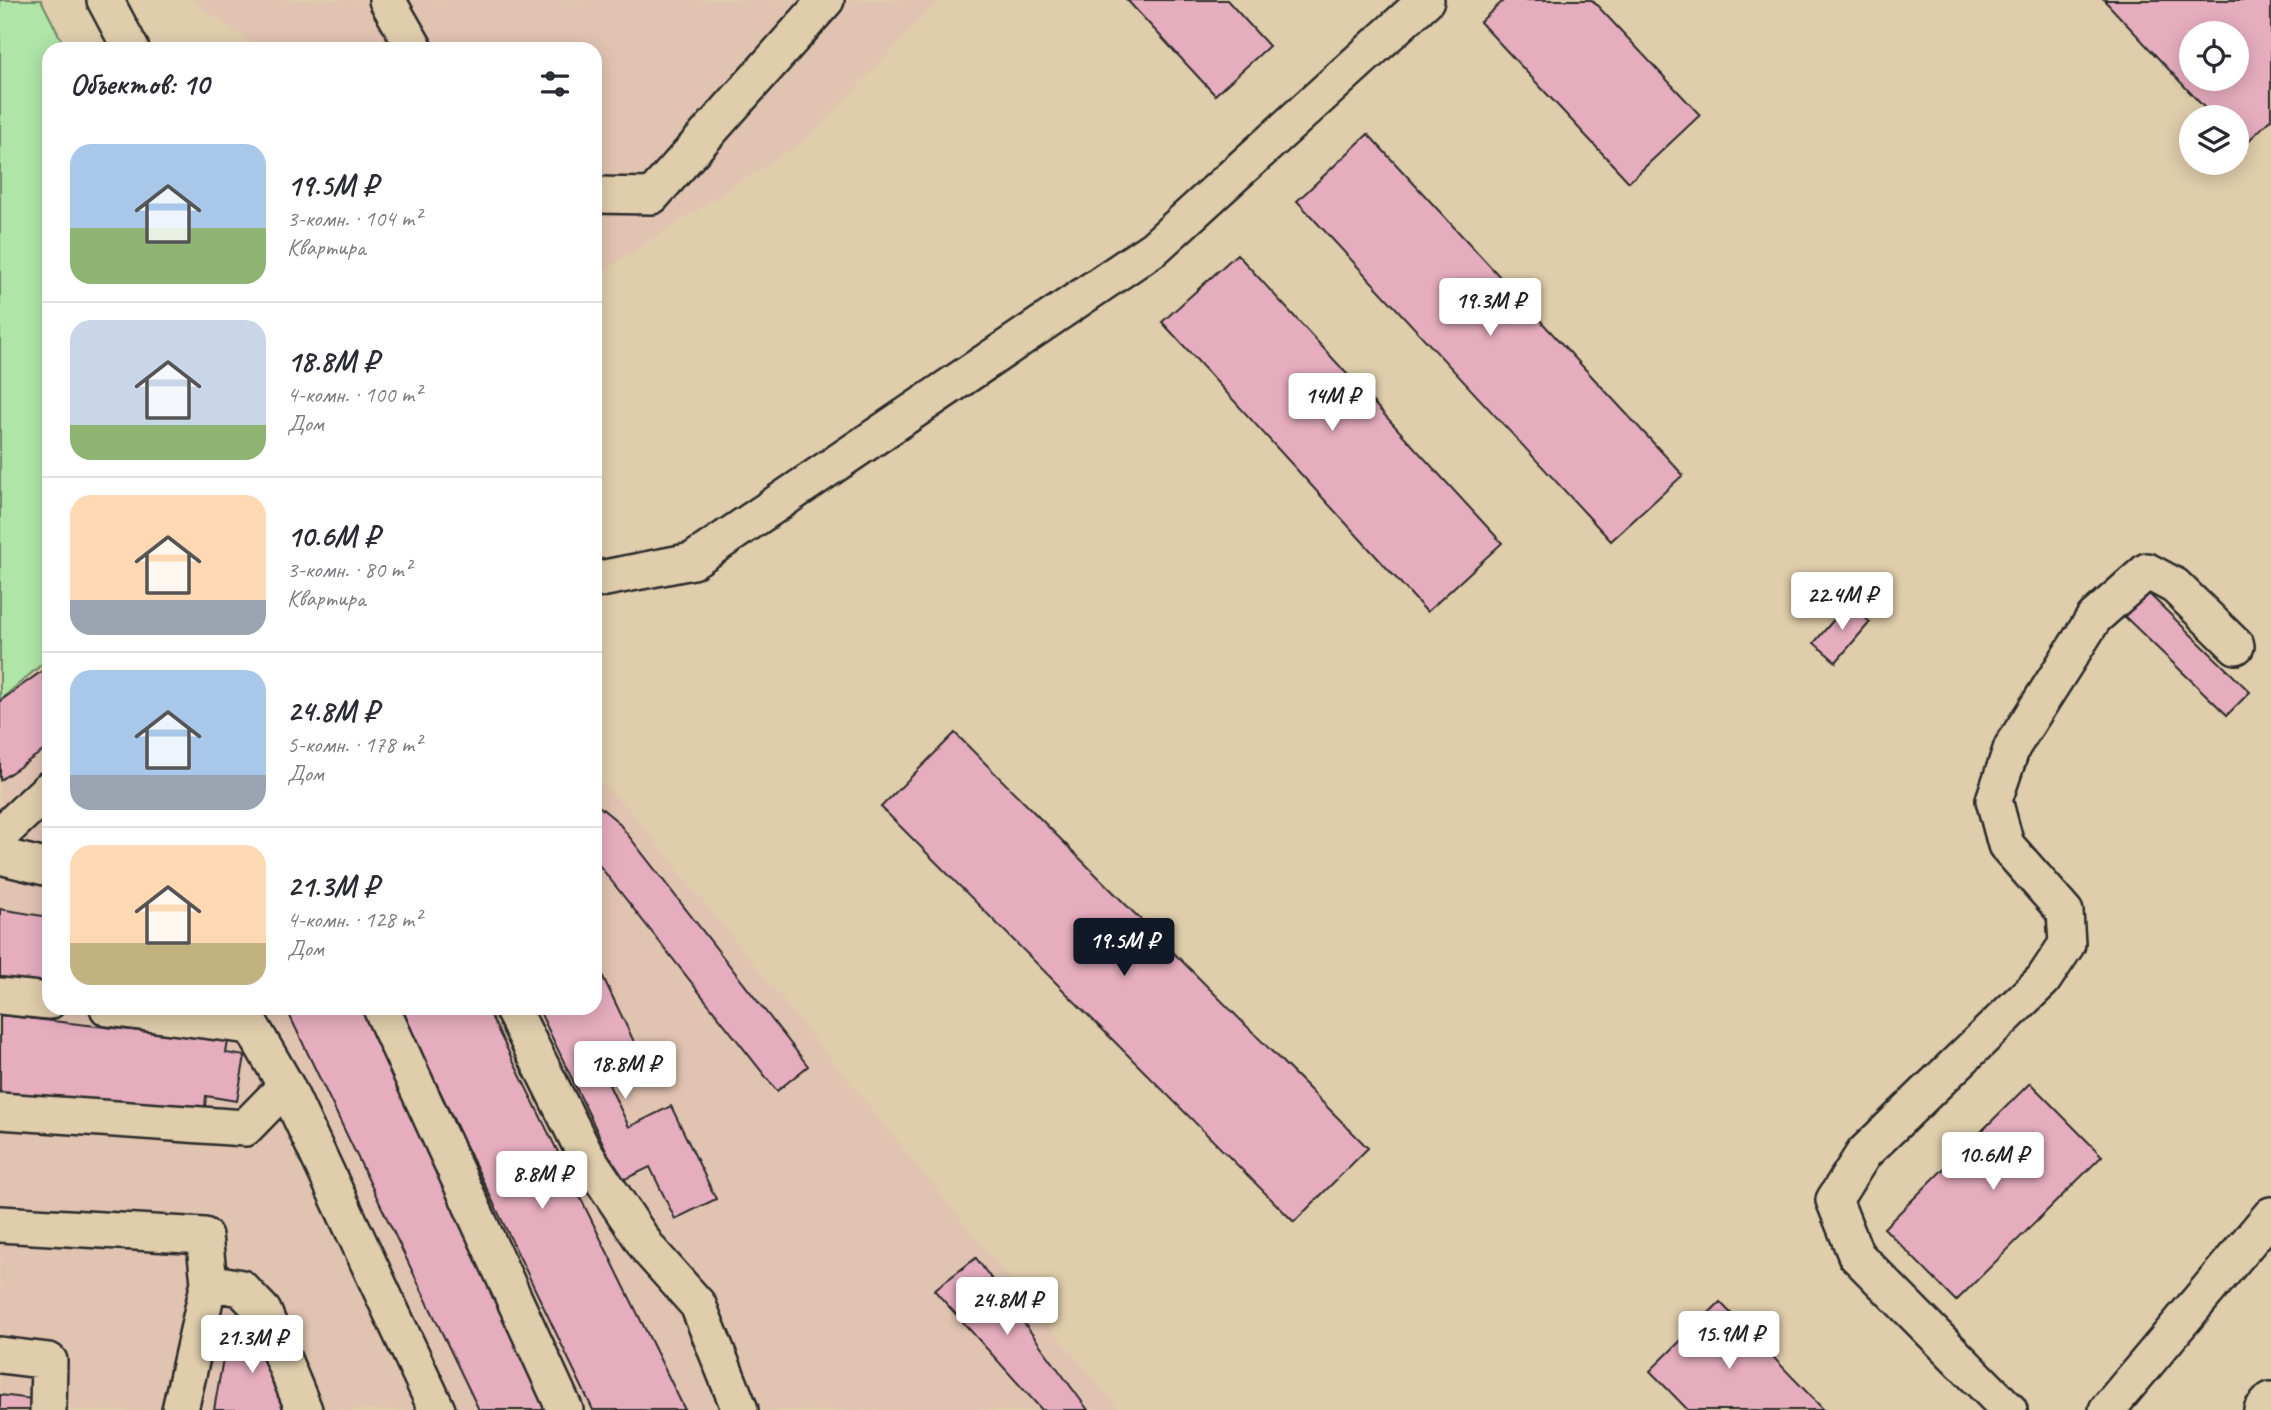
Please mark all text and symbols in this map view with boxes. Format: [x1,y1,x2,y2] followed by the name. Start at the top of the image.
[2179,21,2249,175] map controls
[2179,21,2249,91] button: locate
[70,65,209,103] text: Объектов: 10
[536,65,574,103] icon: filters
[2179,105,2249,175] button: layers
[287,166,377,204] text: 19.5M ₽
[126,172,210,256] icon: home
[287,204,421,233] text: 3-комн. · 104 m²
[287,233,365,262] text: Квартира
[1425,278,1555,338] pin: 19.3M ₽
[1455,286,1525,315] text: 19.3M ₽
[287,342,378,380] text: 18.8M ₽
[126,348,210,432] icon: home
[1283,374,1381,433] pin: 14M ₽
[287,380,421,409] text: 4-комн. · 100 m²
[1305,381,1359,410] text: 14M ₽
[287,409,324,438] text: Дом
[287,517,379,555] text: 10.6M ₽
[126,523,210,607] icon: home
[287,555,411,584] text: 3-комн. · 80 m²
[1777,572,1907,632] pin: 22.4M ₽
[1807,580,1877,609] text: 22.4M ₽
[287,584,365,613] text: Квартира
[287,692,378,730] text: 24.8M ₽
[126,698,210,782] icon: home
[287,730,421,759] text: 5-комн. · 178 m²
[287,759,324,788] text: Дом
[287,867,378,905] text: 21.3M ₽
[126,873,210,957] icon: home
[287,905,421,934] text: 4-комн. · 128 m²
[1059,918,1189,978] pin: 19.5M ₽
[1089,926,1159,955] text: 19.5M ₽
[287,934,324,963] text: Дом
[560,1042,690,1101] pin: 18.8M ₽
[590,1049,660,1078] text: 18.8M ₽
[1928,1132,2058,1192] pin: 10.6M ₽
[1958,1140,2028,1169] text: 10.6M ₽
[485,1152,599,1211] pin: 8.8M ₽
[512,1159,572,1188] text: 8.8M ₽
[942,1278,1072,1337] pin: 24.8M ₽
[972,1285,1042,1314] text: 24.8M ₽
[1664,1312,1794,1371] pin: 15.9M ₽
[187,1316,317,1375] pin: 21.3M ₽
[1694,1319,1764,1348] text: 15.9M ₽
[217,1323,287,1352] text: 21.3M ₽

